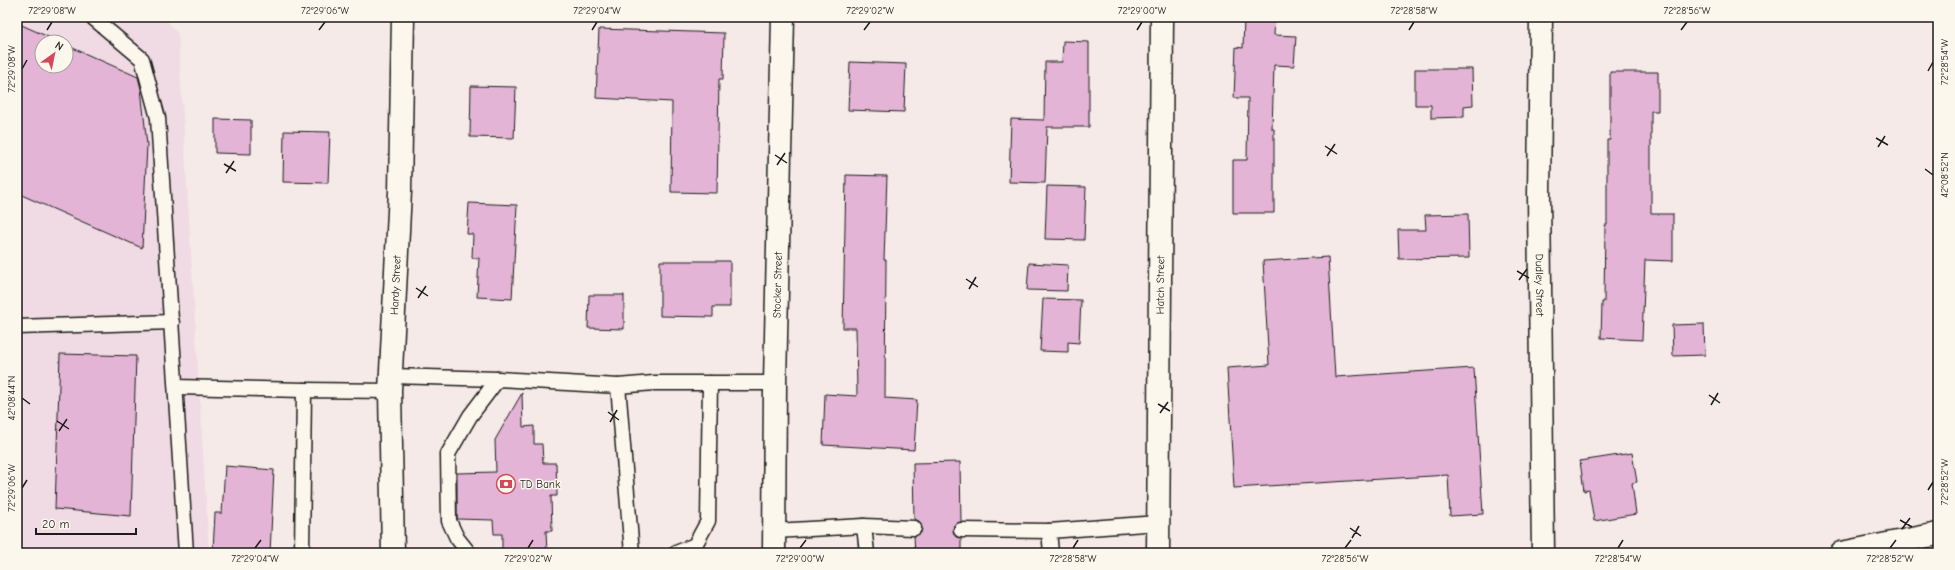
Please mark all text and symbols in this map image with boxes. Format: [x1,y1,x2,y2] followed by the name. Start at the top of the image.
[28,5,76,17] text: 72°29'08"W
[301,5,349,17] text: 72°29'06"W
[573,5,621,17] text: 72°29'04"W
[846,5,894,17] text: 72°29'02"W
[1118,5,1167,17] text: 72°29'00"W
[1391,5,1438,17] text: 72°28'58"W
[1663,5,1711,17] text: 72°28'56"W
[34,34,74,74] north arrow
[1939,38,1951,85] text: 72°28'54"W
[53,39,66,53] text: N
[6,45,18,93] text: 72°29'08"W
[1939,152,1951,198] text: 42°08'52"N
[770,251,785,318] street label: Stocker Street
[388,254,404,315] street label: Hardy Street
[1533,254,1546,317] street label: Dudley Street
[1154,255,1167,315] street label: Hatch Street
[6,376,18,420] text: 42°08'44"N
[1939,458,1951,505] text: 72°28'52"W
[6,464,18,512] text: 72°29'06"W
[495,473,517,495] bank icon: TD Bank
[520,478,561,491] place label: TD Bank
[36,510,136,536] scale bar
[42,517,70,531] text: 20 m
[231,553,279,565] text: 72°29'04"W
[504,553,552,565] text: 72°29'02"W
[776,553,825,565] text: 72°29'00"W
[1050,553,1097,565] text: 72°28'58"W
[1321,553,1369,565] text: 72°28'56"W
[1595,553,1642,565] text: 72°28'54"W
[1867,553,1914,565] text: 72°28'52"W

